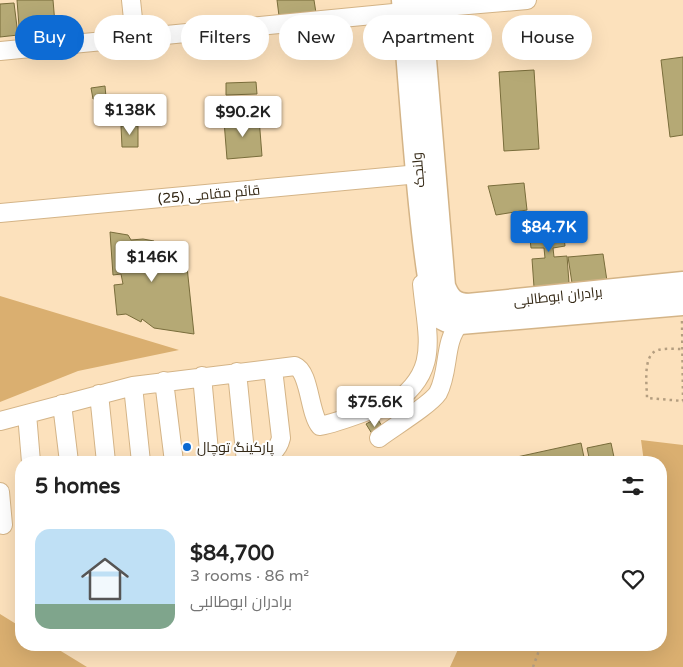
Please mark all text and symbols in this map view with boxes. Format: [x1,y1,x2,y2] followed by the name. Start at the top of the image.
[15,15,84,60] chip: Buy
[94,15,171,60] chip: Rent
[181,15,269,60] chip: Filters
[279,15,353,60] chip: New
[363,15,492,60] chip: Apartment
[502,15,592,60] chip: House
[95,94,165,136] pin: $138K
[202,96,284,138] pin: $90.2K
[105,100,155,120] text: $138K
[216,102,270,122] text: $90.2K
[408,152,429,188] street label: ولنجک
[157,182,261,208] street label: قائم مقامی (25)
[508,210,590,253] pin: $84.7K
[522,217,576,237] text: $84.7K
[117,240,187,283] pin: $146K
[127,247,177,267] text: $146K
[513,283,603,310] street label: برادران ابوطالبی
[334,386,416,428] pin: $75.6K
[348,392,402,412] text: $75.6K
[197,439,274,457] place label: پارکینگ توچال
[181,441,193,453] marker: پارکینگ توچال
[619,472,647,500] icon: filters
[35,474,120,499] text: 5 homes
[190,541,274,566] text: $84,700
[75,549,135,609] icon: home
[619,565,647,593] icon: heart
[190,566,309,586] text: 3 rooms · 86 m²
[190,592,292,612] text: برادران ابوطالبی

